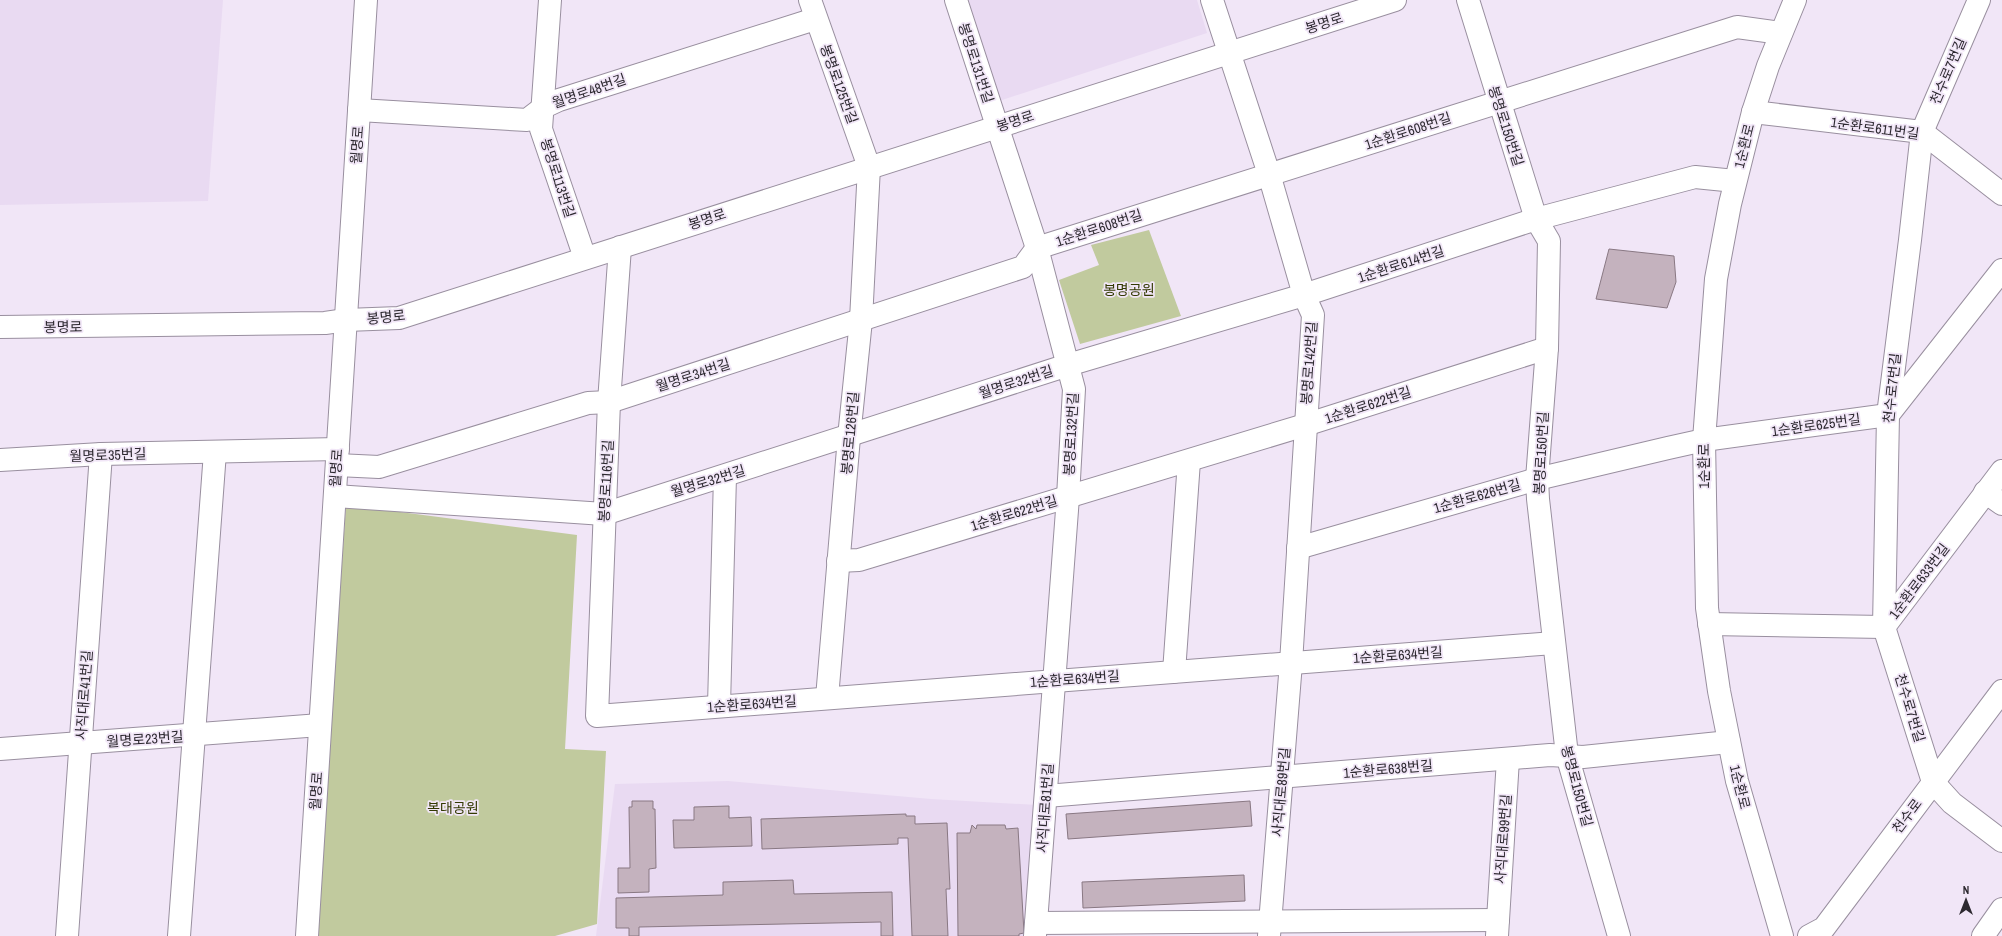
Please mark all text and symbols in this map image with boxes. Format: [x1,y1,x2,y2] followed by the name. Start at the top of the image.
[1303,8,1345,38] street label: 봉명로
[955,20,997,106] street label: 봉명로131번길
[1926,35,1970,107] street label: 천수로7번길
[816,42,862,126] street label: 봉명로125번길
[550,70,628,112] street label: 월명로48번길
[1485,83,1527,169] street label: 봉명로150번길
[994,106,1036,136] street label: 봉명로
[1362,109,1454,153] street label: 1순환로608번길
[1830,113,1920,143] street label: 1순환로611번길
[1730,122,1758,170] street label: 1순환로
[347,125,367,165] street label: 월명로
[537,136,579,220] street label: 봉명로113번길
[686,204,728,234] street label: 봉명로
[1053,206,1145,250] street label: 1순환로608번길
[1355,242,1447,286] street label: 1순환로614번길
[1103,281,1155,299] park label: 봉명공원
[366,306,406,328] street label: 봉명로
[44,318,83,336] street label: 봉명로
[1297,321,1321,405] street label: 봉명로142번길
[1879,352,1905,424] street label: 천수로7번길
[654,355,732,395] street label: 월명로34번길
[977,362,1055,402] street label: 월명로32번길
[1322,383,1414,427] street label: 1순환로622번길
[837,391,863,475] street label: 봉명로126번길
[1060,392,1082,476] street label: 봉명로132번길
[1770,410,1862,440] street label: 1순환로625번길
[1530,411,1552,495] street label: 봉명로150번길
[595,439,617,523] street label: 봉명로116번길
[1695,443,1713,489] street label: 1순환로
[69,445,147,465] street label: 월명로35번길
[326,448,346,488] street label: 월명로
[668,461,748,501] street label: 월명로32번길
[1431,475,1523,517] street label: 1순환로626번길
[968,491,1060,535] street label: 1순환로622번길
[1885,540,1953,622] street label: 1순환로633번길
[1353,643,1443,667] street label: 1순환로634번길
[72,649,96,741] street label: 사직대로41번길
[1030,667,1120,691] street label: 1순환로634번길
[1891,672,1929,744] street label: 천수로7번길
[707,692,797,716] street label: 1순환로634번길
[106,727,184,751] street label: 월명로23번길
[1557,743,1597,829] street label: 봉명로150번길
[1268,746,1294,838] street label: 사직대로89번길
[1342,756,1434,782] street label: 1순환로638번길
[1033,762,1057,854] street label: 사직대로81번길
[1726,763,1754,811] street label: 1순환로
[306,771,326,811] street label: 월명로
[1491,793,1515,885] street label: 사직대로99번길
[1888,795,1926,837] street label: 천수로
[427,799,479,817] park label: 복대공원
[1946,880,1986,920] north arrow
[1963,883,1969,897] text: N

